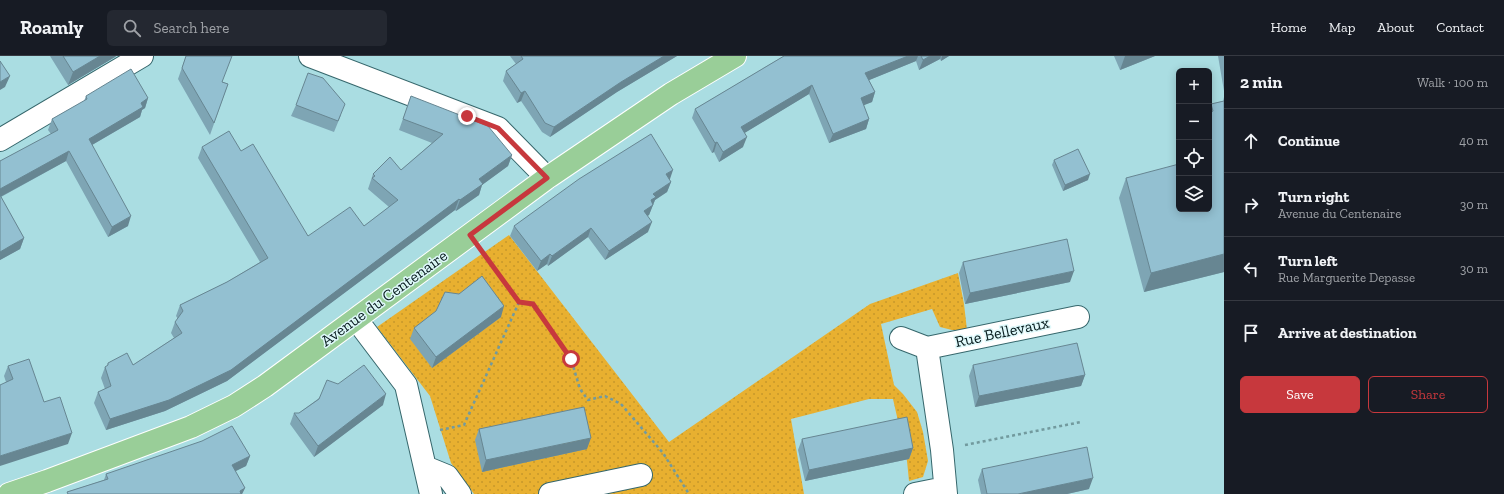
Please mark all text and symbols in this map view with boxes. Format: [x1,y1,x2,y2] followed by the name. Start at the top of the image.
[107,10,387,46] search box
[20,16,83,39] text: Roamly
[121,17,143,39] icon: search
[153,19,229,37] text: Search here
[1271,19,1307,36] text: Home
[1329,19,1355,36] text: Map
[1377,19,1414,36] text: About
[1436,19,1484,36] text: Contact
[1176,68,1212,212] map controls
[1176,68,1212,104] button: +
[1240,72,1282,92] text: 2 min
[1417,75,1488,90] text: Walk · 100 m
[1176,104,1212,140] button: −
[458,107,476,125] route end
[1240,130,1262,152] icon: ahead
[1278,132,1340,150] text: Continue
[1459,133,1488,148] text: 40 m
[1176,140,1212,176] button: locate
[1176,176,1212,212] button: layers
[1278,188,1349,206] text: Turn right
[1240,194,1262,216] icon: right
[1460,197,1488,212] text: 30 m
[1278,206,1401,221] text: Avenue du Centenaire
[317,246,451,350] street label: Avenue du Centenaire
[1278,252,1338,270] text: Turn left
[1240,258,1262,280] icon: left
[1460,261,1488,276] text: 30 m
[1278,270,1415,285] text: Rue Marguerite Depasse
[953,313,1051,351] street label: Rue Bellevaux
[1240,322,1262,344] icon: arrive
[1278,324,1417,342] text: Arrive at destination
[562,350,580,368] route start
[1240,376,1360,413] button: Save
[1368,376,1488,413] button: Share

